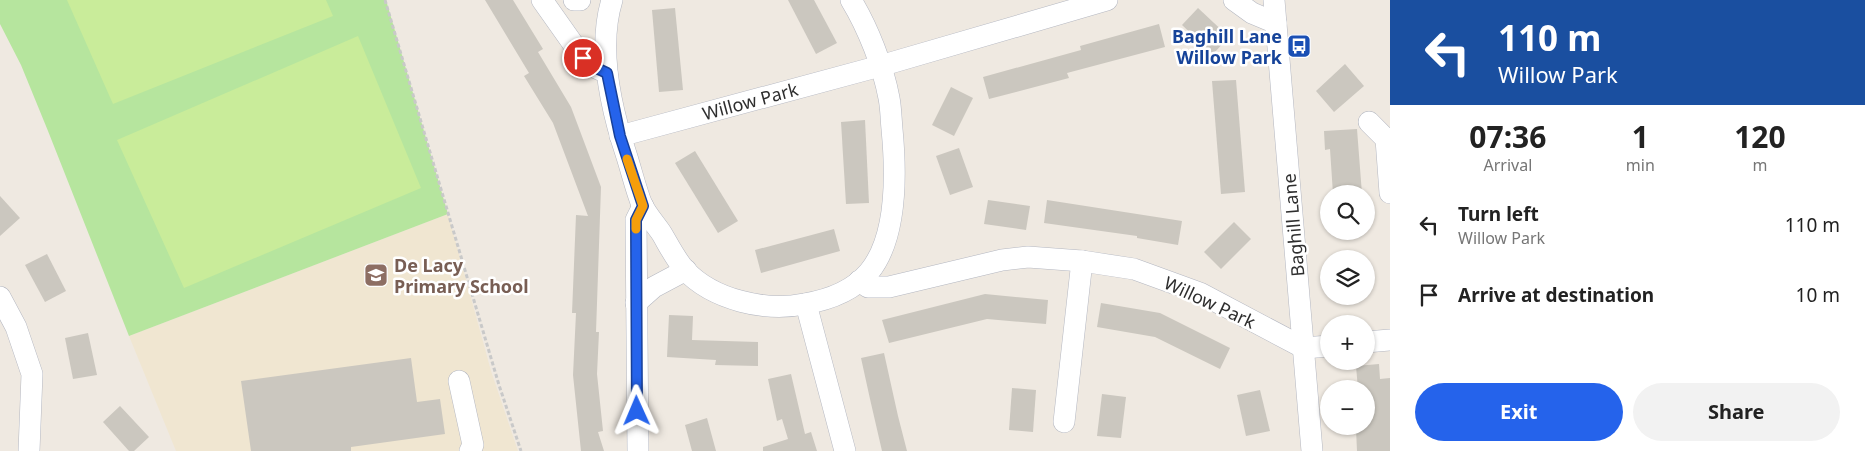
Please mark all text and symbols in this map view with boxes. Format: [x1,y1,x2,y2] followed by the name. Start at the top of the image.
[1498,14,1601,61] text: 110 m
[1415,20,1480,85] icon: left
[1172,24,1283,69] place label: Baghill Lane Willow Park
[1286,33,1312,59] bus stop icon: Baghill Lane Willow Park
[562,37,604,79] pin
[569,44,597,72] icon: arrive
[1498,59,1618,89] text: Willow Park
[700,77,801,125] street label: Willow Park
[1469,116,1546,157] text: 07:36
[1632,116,1649,157] text: 1
[1734,116,1786,157] text: 120
[1483,154,1532,176] text: Arrival
[1626,154,1655,176] text: min
[1752,154,1767,176] text: m
[1277,172,1309,278] street label: Baghill Lane
[1320,185,1375,435] map controls
[1320,185,1375,240] button: search
[1458,201,1539,227] text: Turn left
[1415,211,1443,239] icon: left
[1785,212,1840,238] text: 110 m
[1458,227,1545,249] text: Willow Park
[1320,250,1375,305] button: layers
[394,253,529,298] place label: De Lacy Primary School
[363,262,389,288] school or university icon: De Lacy Primary School
[1160,270,1260,334] street label: Willow Park
[1415,281,1443,309] icon: arrive
[1458,282,1654,308] text: Arrive at destination
[1796,282,1840,308] text: 10 m
[1320,315,1375,370] button: +
[1320,380,1375,435] button: −
[1415,383,1623,441] button: Exit
[1633,383,1840,441] button: Share
[610,384,662,436] position arrow

